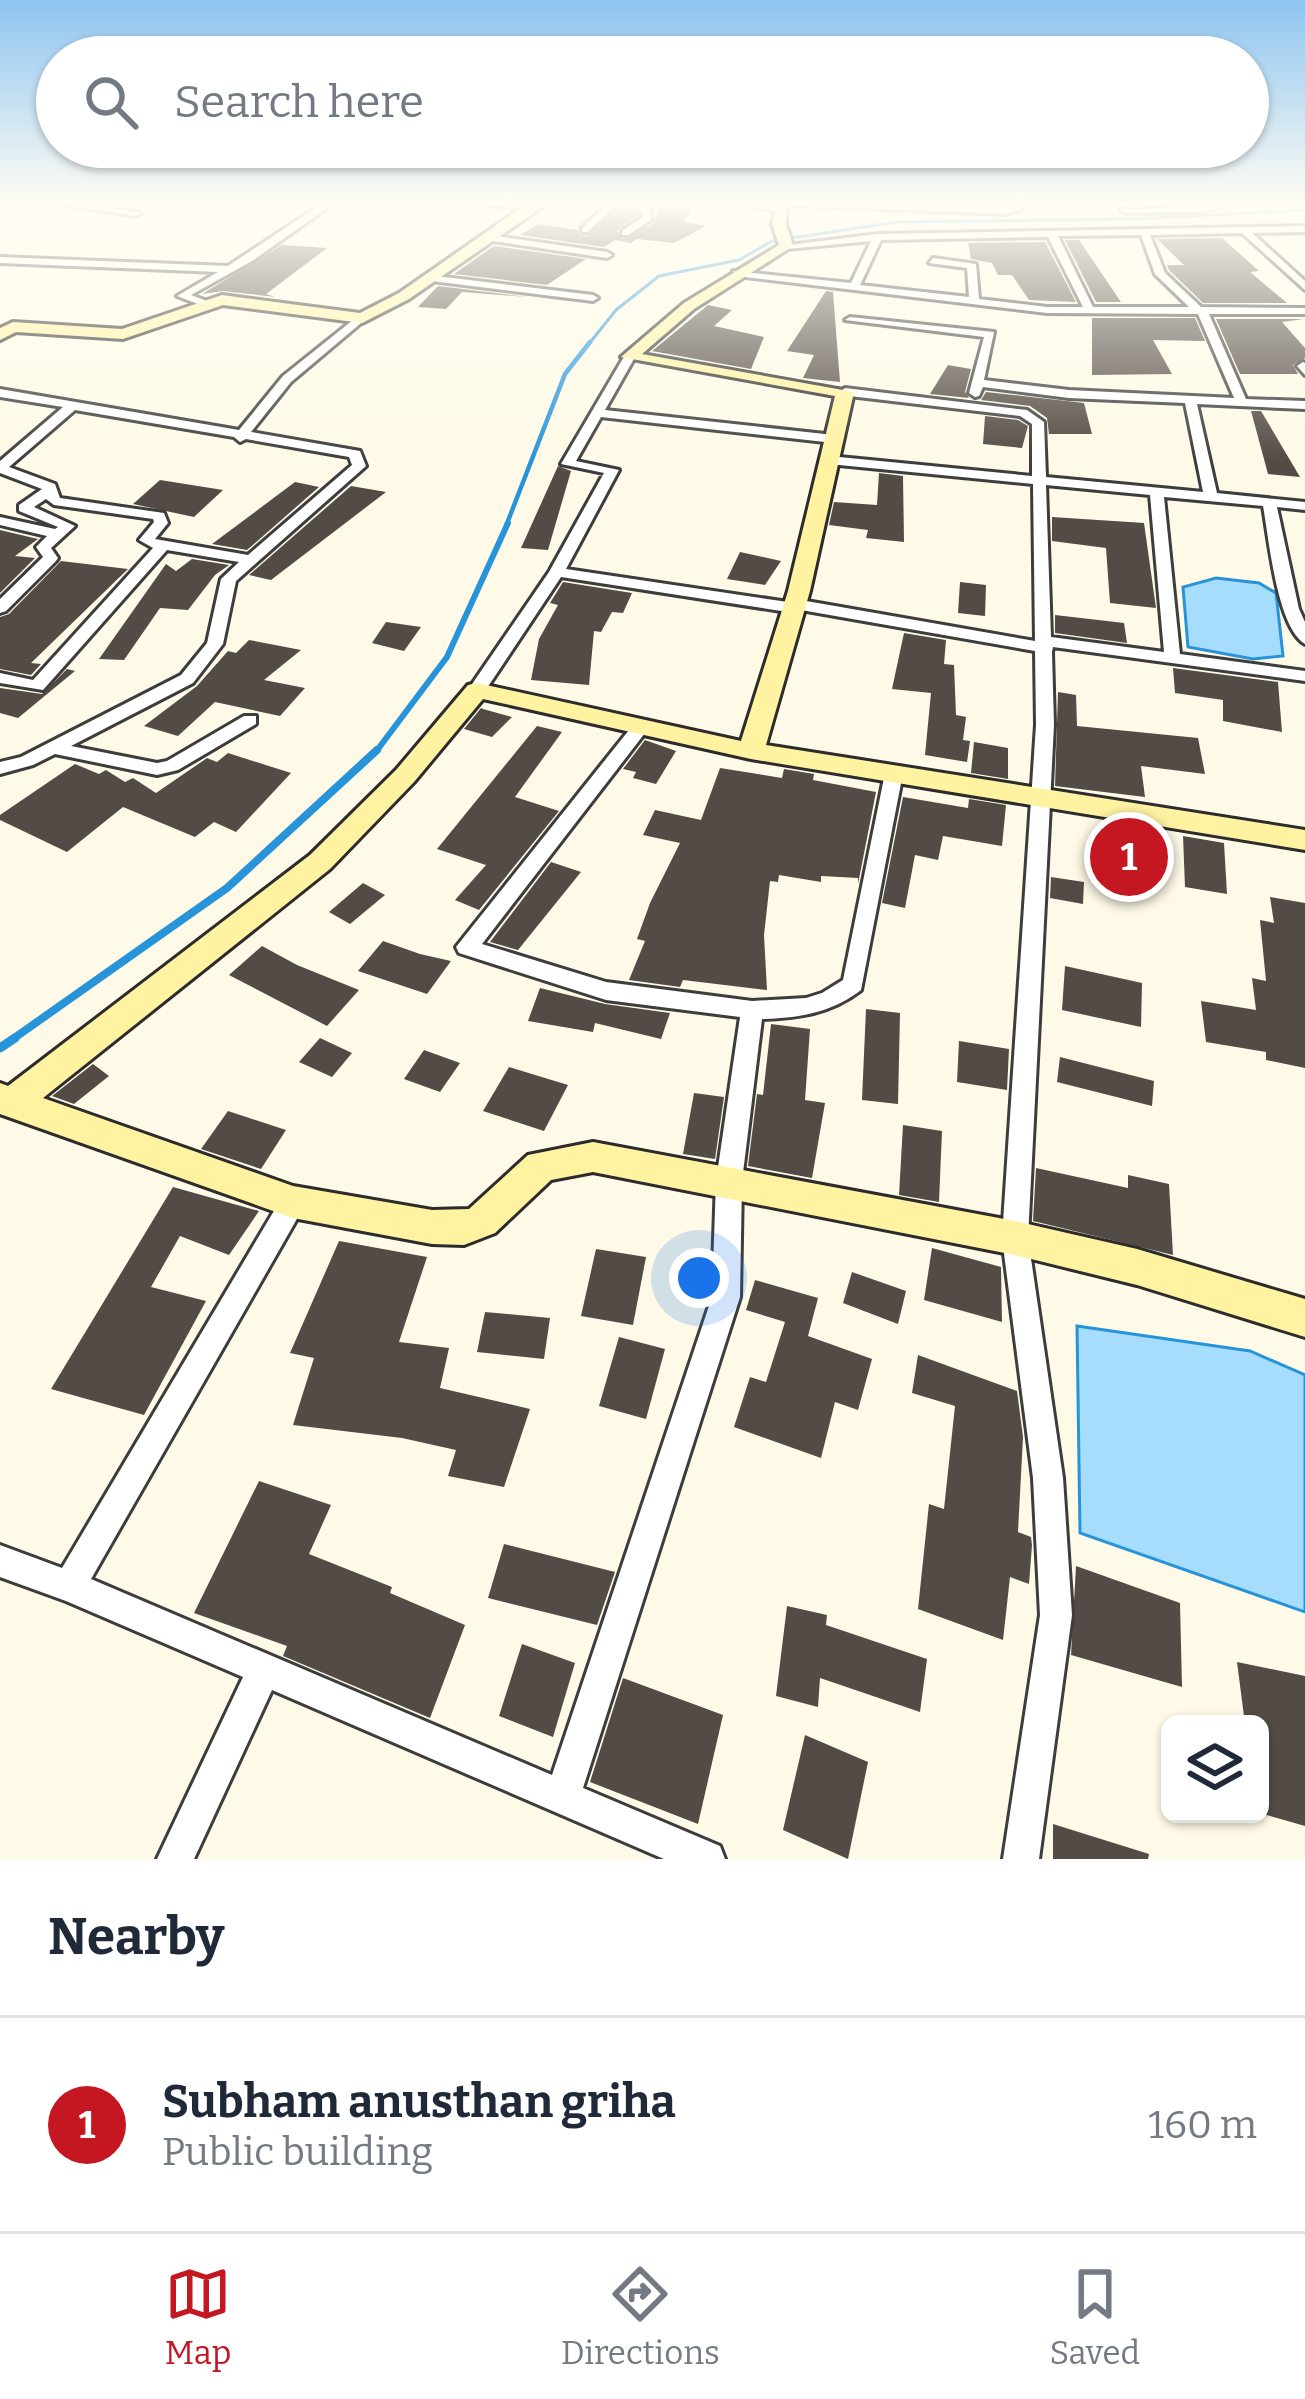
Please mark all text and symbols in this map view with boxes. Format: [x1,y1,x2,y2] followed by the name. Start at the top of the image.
[36,36,1269,168] search box
[78,69,144,135] icon: search
[174,75,424,129] text: Search here
[1090,812,1168,902] pin: 1
[669,1248,729,1308] your location
[1161,1715,1269,1823] map controls
[1161,1715,1269,1823] button: layers
[48,1906,224,1968] text: Nearby
[162,2075,676,2129] text: Subham anusthan griha
[79,2102,95,2148] text: 1
[1148,2102,1257,2148] text: 160 m
[162,2129,433,2175] text: Public building
[165,2261,231,2373] tab: Map
[561,2261,720,2373] tab: Directions
[1050,2261,1140,2373] tab: Saved

